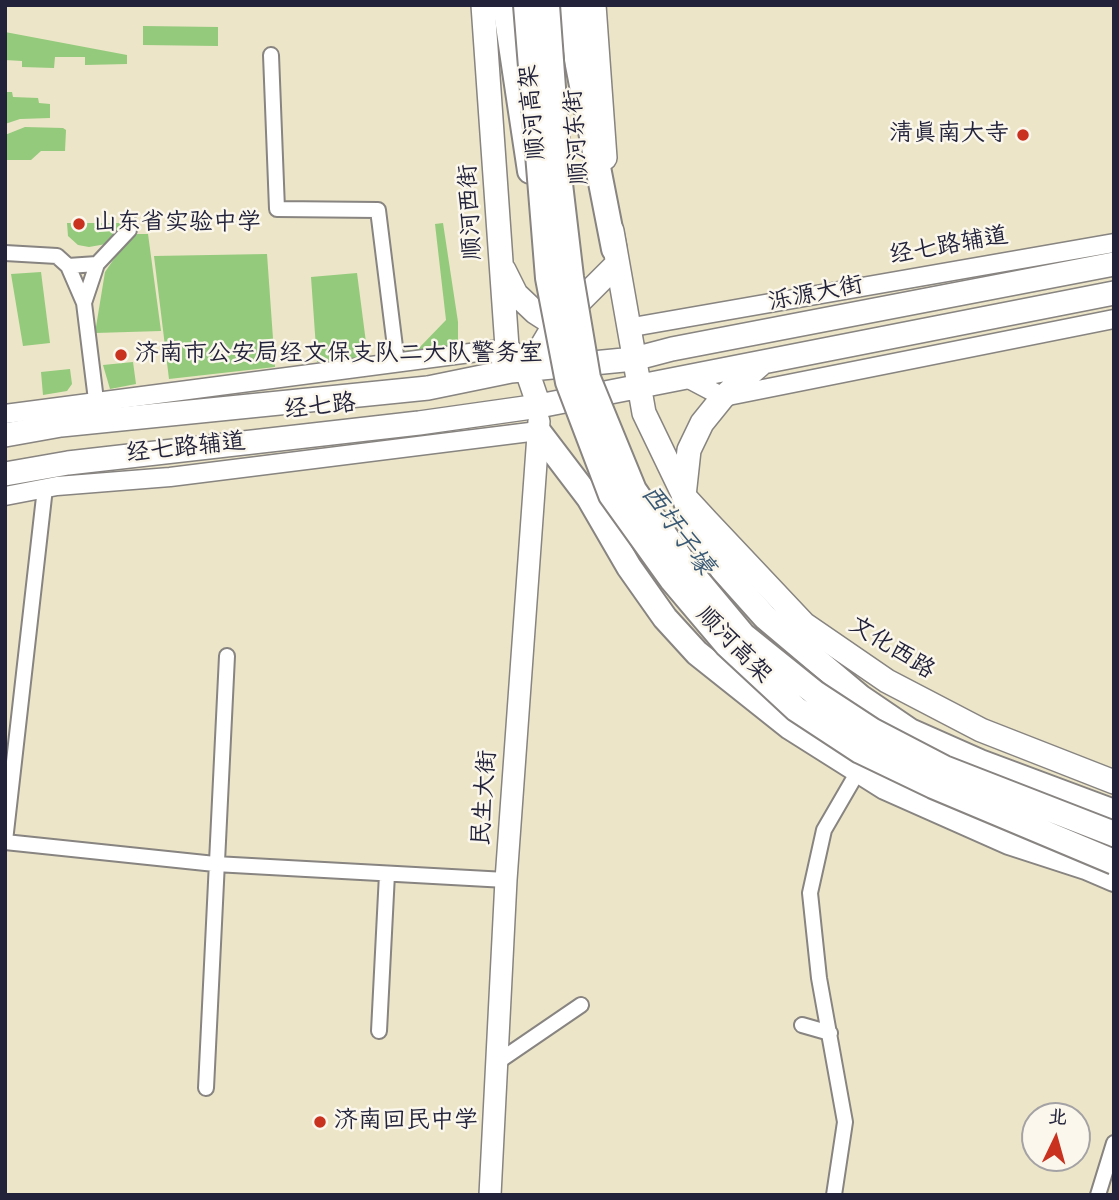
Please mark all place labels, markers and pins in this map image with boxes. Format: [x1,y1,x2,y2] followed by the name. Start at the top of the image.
[889,121,1009,149] place label: 清真南大寺
[1015,127,1031,143] marker: 清真南大寺
[93,210,261,238] place label: 山东省实验中学
[71,216,87,232] marker: 山东省实验中学
[135,341,543,369] place label: 济南市公安局经文保支队二大队警务室
[113,347,129,363] marker: 济南市公安局经文保支队二大队警务室
[334,1108,478,1136] place label: 济南回民中学
[312,1114,328,1130] marker: 济南回民中学

